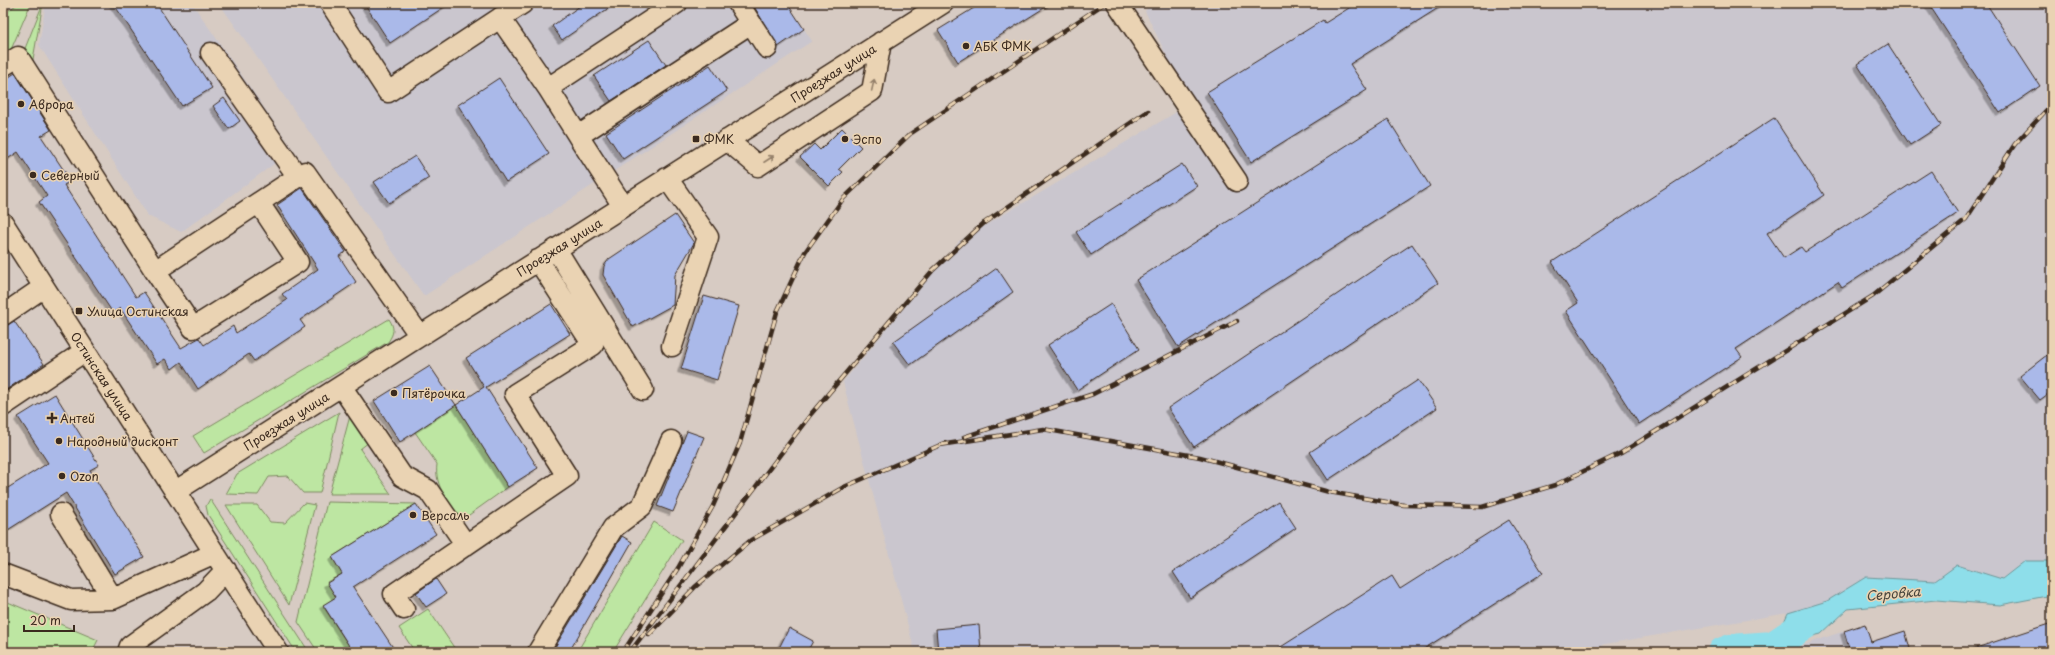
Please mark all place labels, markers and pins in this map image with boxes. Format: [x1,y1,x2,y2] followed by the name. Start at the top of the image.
[974,37,1032,55] place label: АБК ФМК
[961,41,971,51] marker: АБК ФМК
[29,95,74,113] place label: Аврора
[16,99,26,109] marker: Аврора
[704,130,734,148] place label: ФМК
[853,130,882,148] place label: Эспо
[691,134,701,144] marker: ФМК
[840,134,850,144] marker: Эспо
[41,166,100,184] place label: Северный
[28,170,38,180] marker: Северный
[87,302,189,320] place label: Улица Остинская
[74,306,84,316] marker: Улица Остинская
[402,384,466,402] place label: Пятёрочка
[389,388,399,398] marker: Пятёрочка
[60,409,95,427] place label: Антей
[47,413,57,423] marker: Антей
[67,432,178,450] place label: Народный дисконт
[54,436,64,446] marker: Народный дисконт
[70,467,99,485] place label: Ozon
[57,471,67,481] marker: Ozon
[421,506,470,524] place label: Версаль
[408,510,418,520] marker: Версаль

